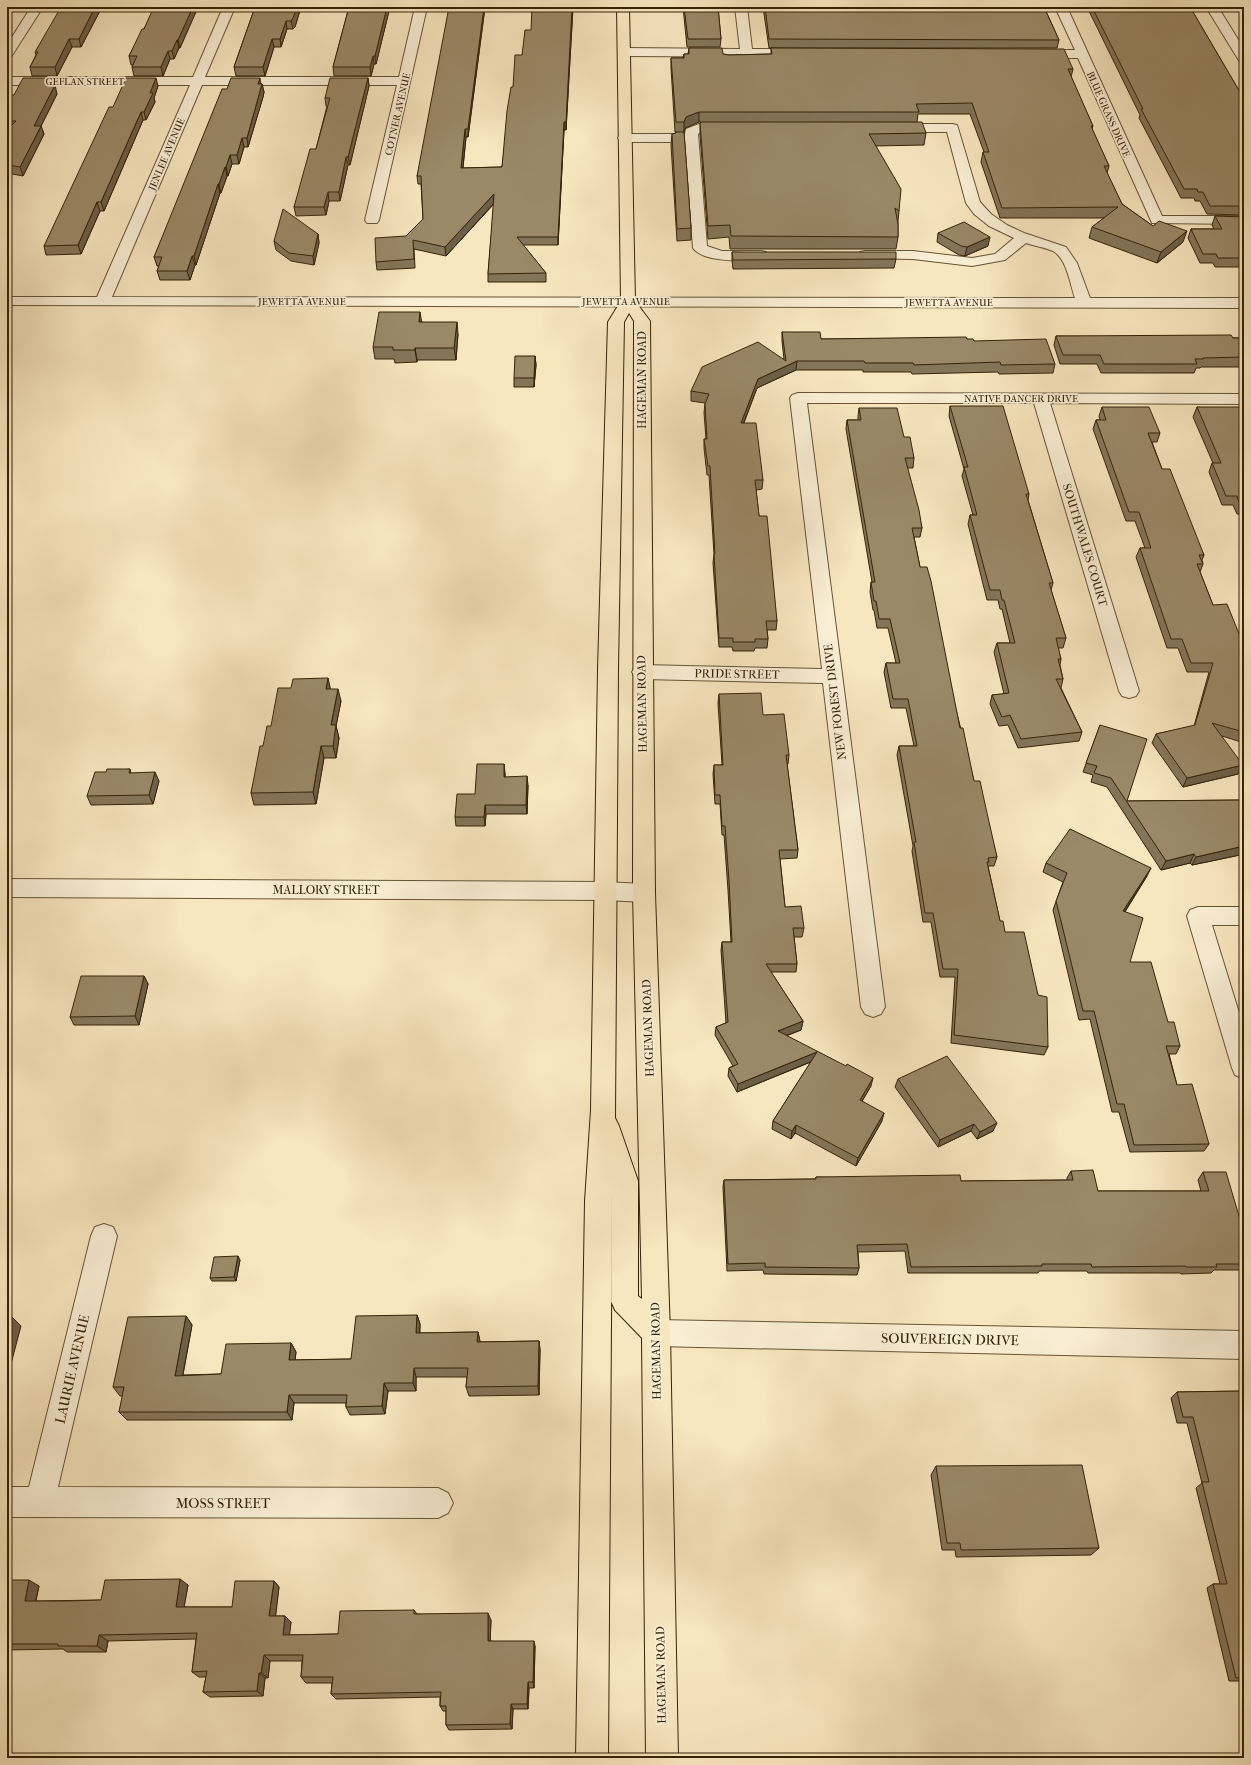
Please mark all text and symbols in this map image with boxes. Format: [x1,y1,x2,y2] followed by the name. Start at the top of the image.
[1084,70,1132,159] street label: BLUE GRASS DRIVE
[383,72,413,157] street label: COTNER AVENUE
[45,76,125,88] street label: GEFLAN STREET
[146,116,188,193] street label: JENLEE AVENUE
[257,296,346,308] street label: JEWETTA AVENUE
[581,296,670,308] street label: JEWETTA AVENUE
[904,297,993,309] street label: JEWETTA AVENUE
[635,331,649,429] street label: HAGEMAN ROAD
[964,393,1078,405] street label: NATIVE DANCER DRIVE
[1060,482,1111,609] street label: SOUTHWALES COURT
[821,643,849,761] street label: NEW FOREST DRIVE
[634,655,650,753] street label: HAGEMAN ROAD
[694,666,781,682] street label: PRIDE STREET
[272,883,380,897] street label: MALLORY STREET
[639,979,657,1077] street label: HAGEMAN ROAD
[648,1302,664,1400] street label: HAGEMAN ROAD
[52,1313,93,1425] street label: LAURIE AVENUE
[881,1330,1020,1349] street label: SOUVEREIGN DRIVE
[176,1495,271,1512] street label: MOSS STREET
[653,1626,669,1724] street label: HAGEMAN ROAD

